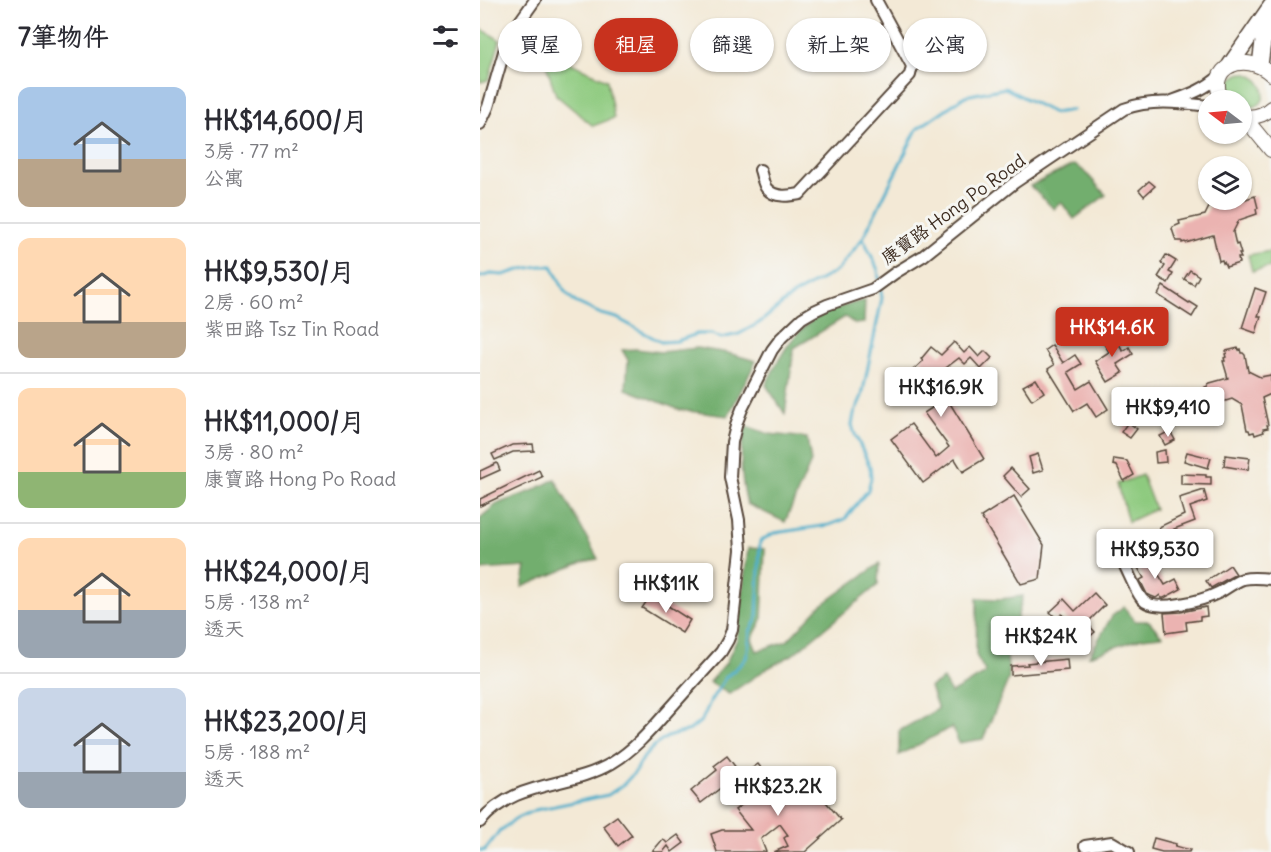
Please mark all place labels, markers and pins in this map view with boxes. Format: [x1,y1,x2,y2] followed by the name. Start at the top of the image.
[1050,307,1174,358] pin: HK$14.6K
[879,367,1003,418] pin: HK$16.9K
[1106,387,1230,438] pin: HK$9,410
[1093,529,1217,580] pin: HK$9,530
[617,563,715,614] pin: HK$11K
[992,616,1090,667] pin: HK$24K
[716,766,840,817] pin: HK$23.2K

